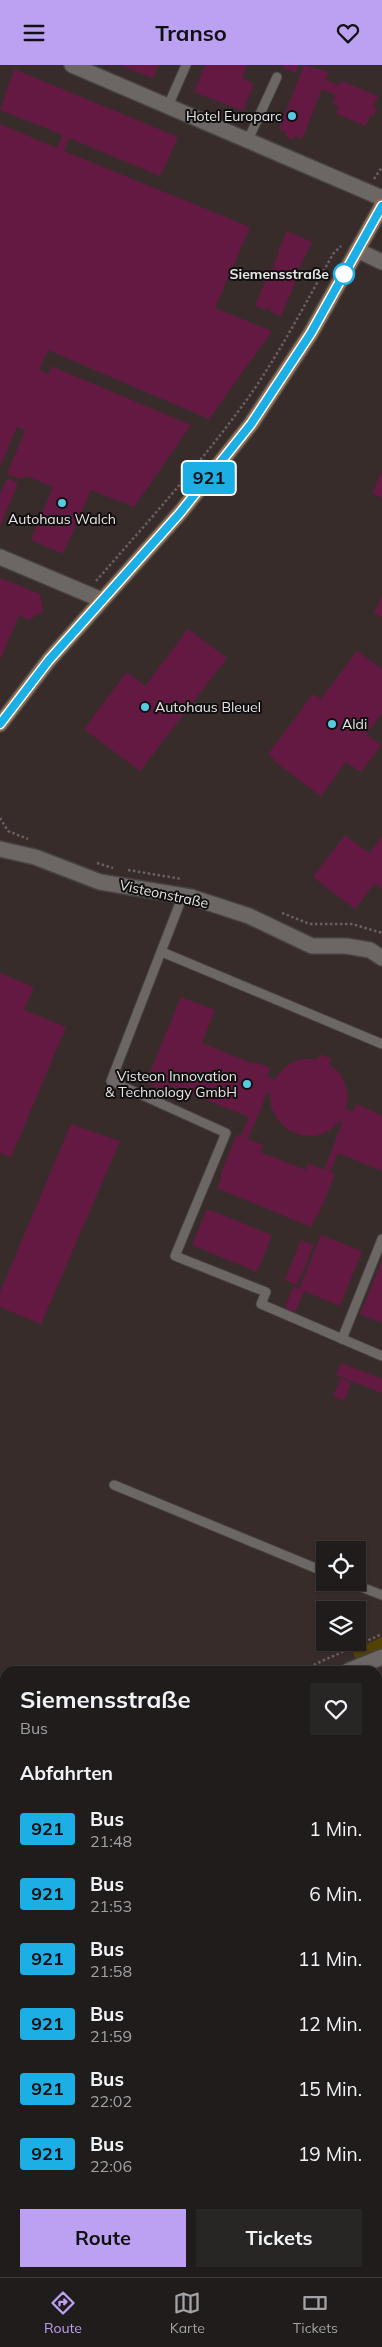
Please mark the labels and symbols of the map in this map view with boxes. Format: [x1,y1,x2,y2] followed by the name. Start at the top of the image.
[186,107,282,125] place label: Hotel Europarc
[286,110,298,122] marker: Hotel Europarc
[333,263,355,285] marker: Siemensstraße
[229,265,329,283] place label: Siemensstraße
[180,462,238,494] line badge: 921
[56,497,68,509] marker: Autohaus Walch
[8,510,116,528] place label: Autohaus Walch
[155,698,261,716] place label: Autohaus Bleuel
[139,701,151,713] marker: Autohaus Bleuel
[342,715,367,733] place label: Aldi
[326,718,338,730] marker: Aldi
[118,876,210,912] street label: Visteonstraße
[105,1067,237,1101] place label: Visteon Innovation & Technology GmbH
[241,1078,253,1090] marker: Visteon Innovation & Technology GmbH

